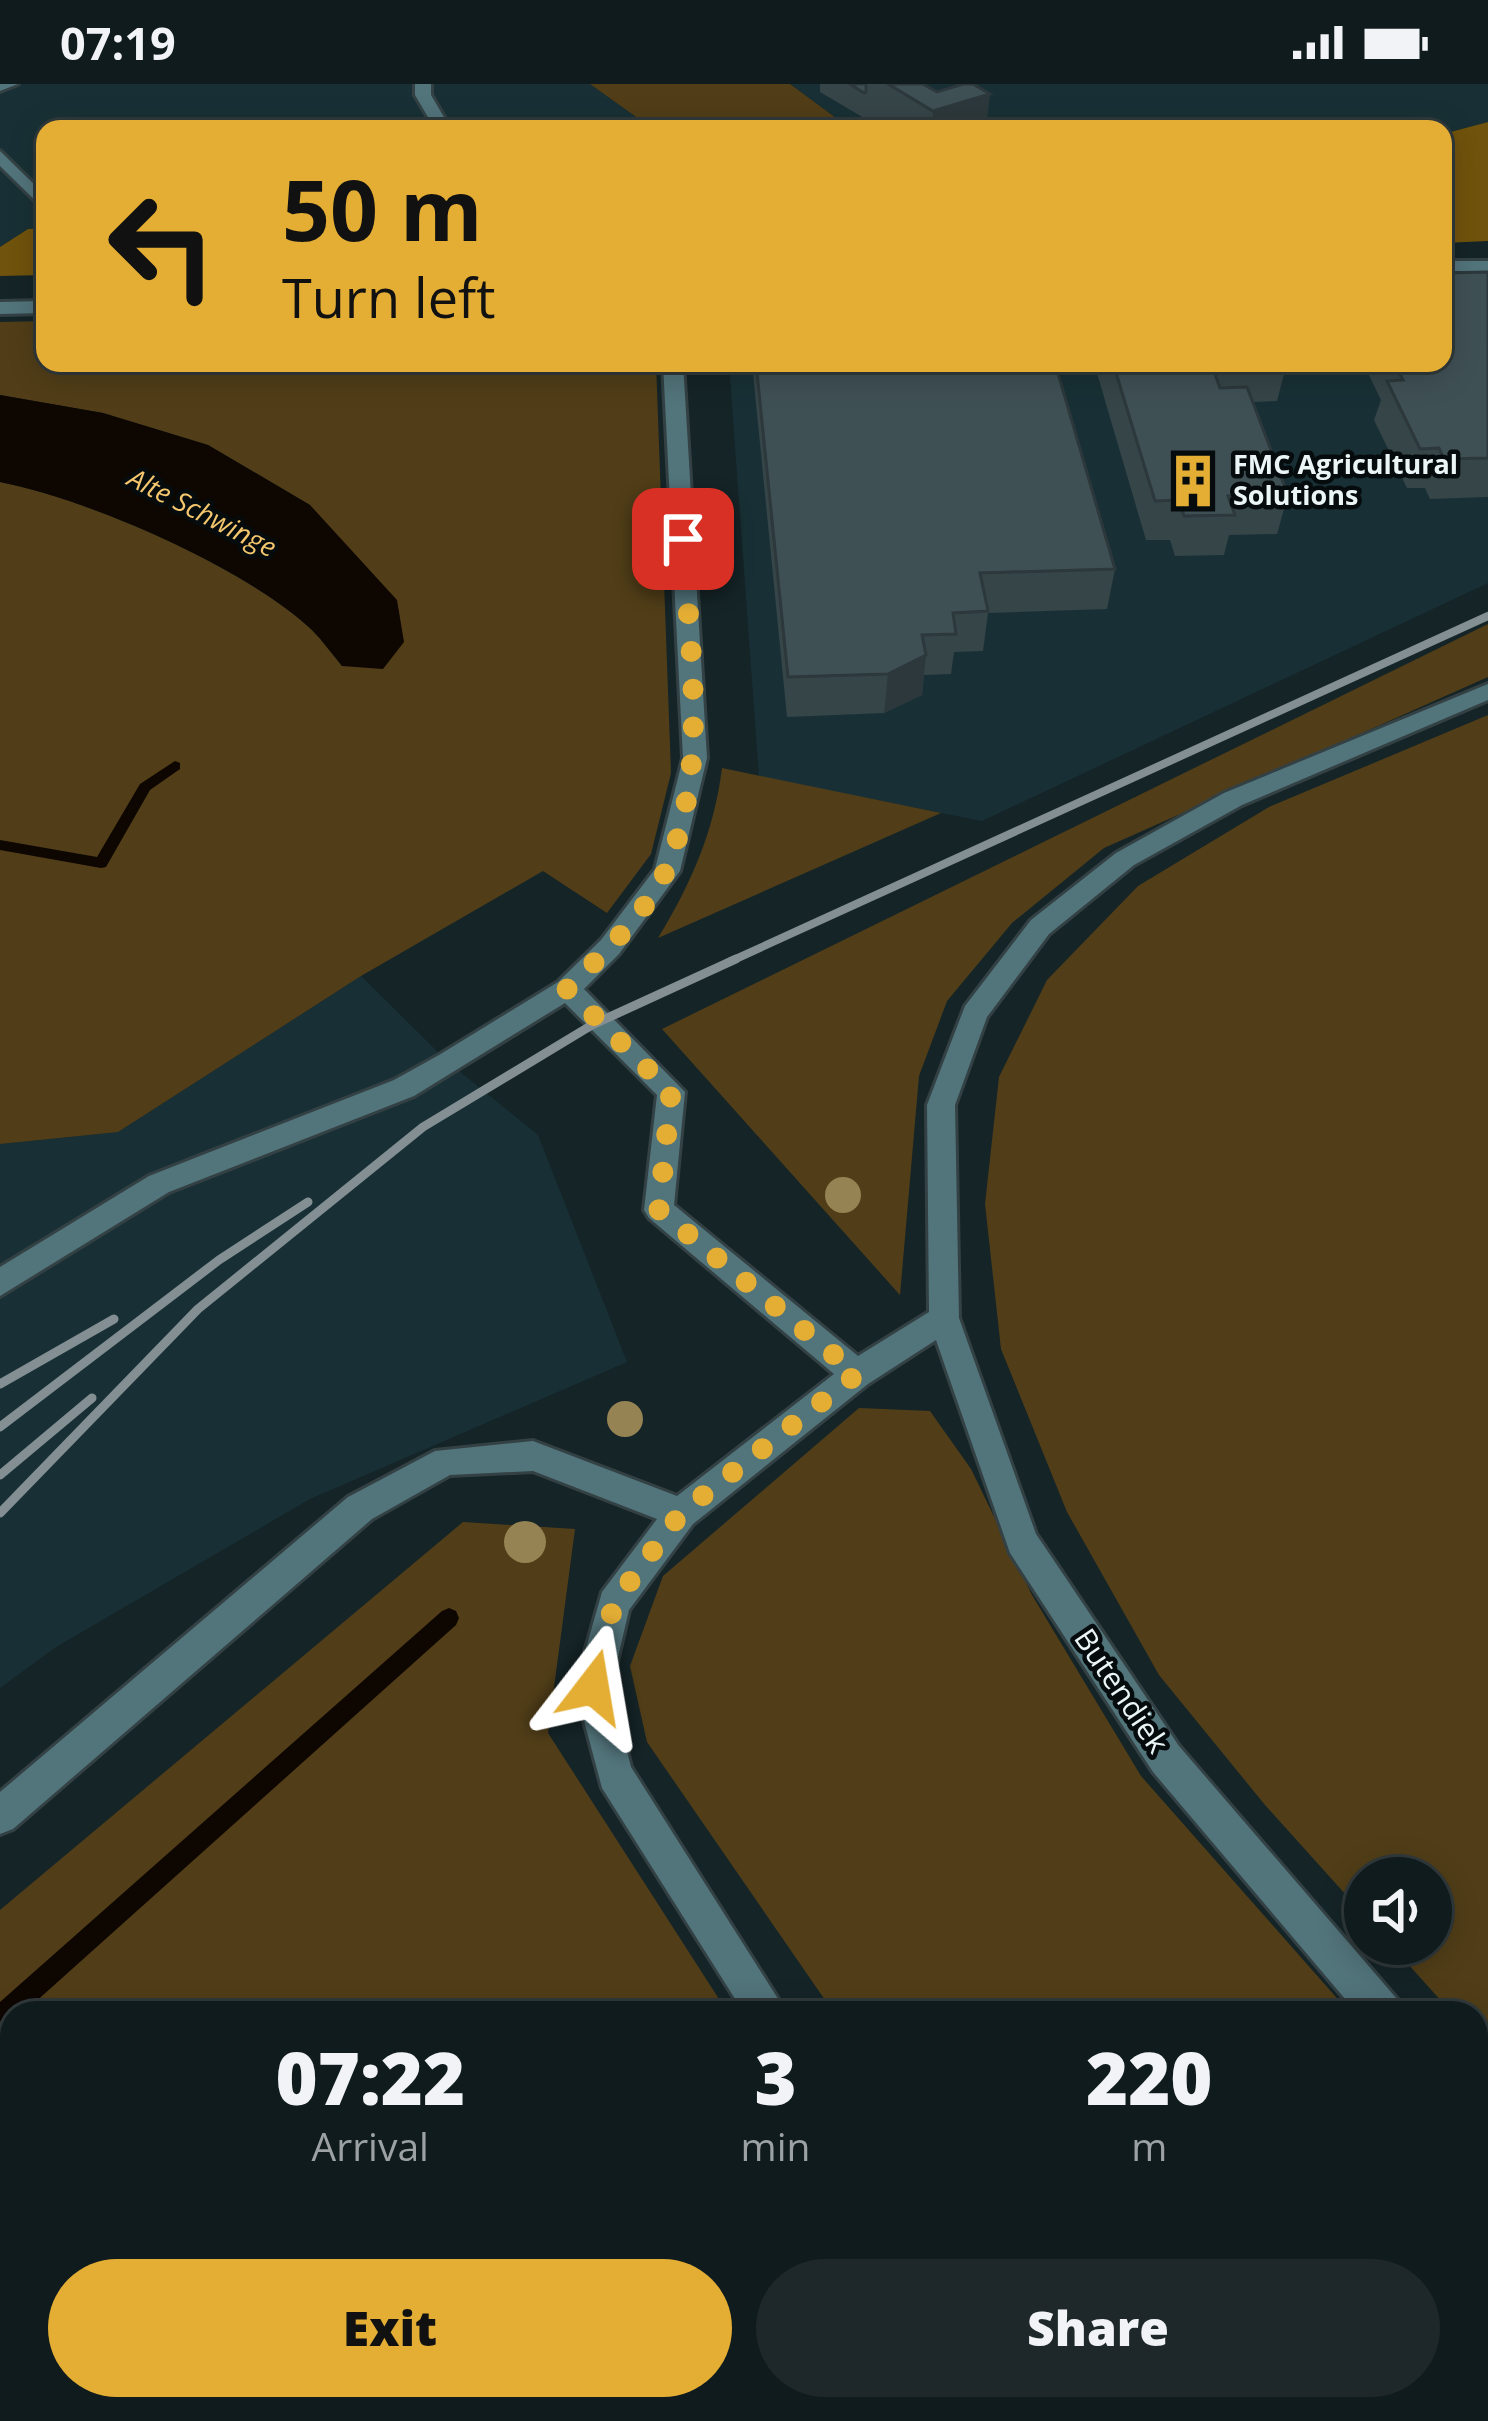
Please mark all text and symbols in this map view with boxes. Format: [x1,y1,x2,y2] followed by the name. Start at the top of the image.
[60,12,176,73] text: 07:19
[282,151,482,266] text: 50 m
[84,168,240,324] icon: left
[282,260,495,334] text: Turn left
[1233,445,1458,513] place label: FMC Agricultural Solutions
[1164,452,1222,510] building icon: FMC Agricultural Solutions
[120,458,283,565] water label: Alte Schwinge
[632,488,734,590] pin
[650,506,716,572] icon: arrive
[1065,1620,1179,1761] street label: Butendiek
[530,1624,656,1750] position arrow
[1344,1857,1452,1965] map controls
[1344,1857,1452,1965] button: sound
[276,2028,465,2126] text: 07:22
[754,2028,797,2126] text: 3
[1086,2028,1213,2126] text: 220
[312,2119,429,2172] text: Arrival
[741,2119,810,2172] text: min
[1131,2119,1167,2172] text: m
[48,2259,732,2397] button: Exit
[756,2259,1440,2397] button: Share

